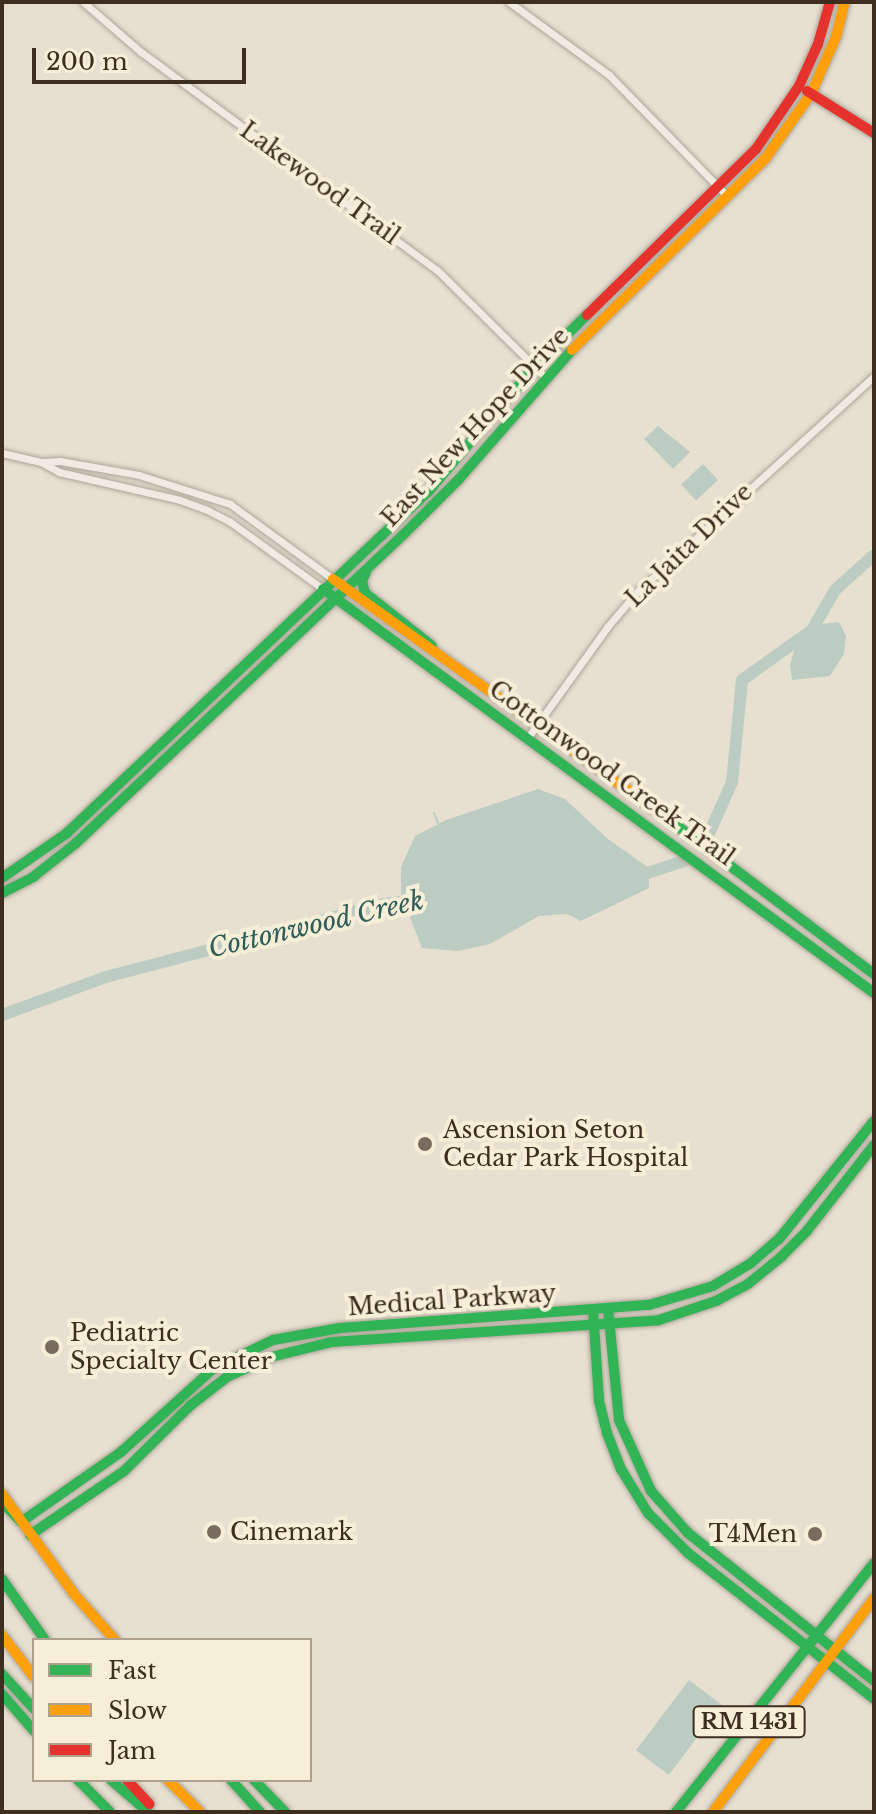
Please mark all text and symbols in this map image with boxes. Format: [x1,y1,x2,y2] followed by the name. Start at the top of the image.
[36,32,250,82] scale bar
[46,47,128,76] text: 200 m
[234,115,406,251] street label: Lakewood Trail
[375,321,575,533] street label: East New Hope Drive
[619,477,759,613] street label: La Jaita Drive
[483,674,741,872] street label: Cottonwood Creek Trail
[205,885,427,965] water label: Cottonwood Creek
[443,1116,689,1172] place label: Ascension Seton Cedar Park Hospital
[414,1133,436,1155] marker: Ascension Seton Cedar Park Hospital
[347,1278,557,1322] street label: Medical Parkway
[70,1319,273,1375] place label: Pediatric Specialty Center
[41,1336,63,1358] marker: Pediatric Specialty Center
[230,1518,353,1546] place label: Cinemark
[709,1520,797,1548] place label: T4Men
[205,1523,223,1541] marker: Cinemark
[804,1523,826,1545] marker: T4Men
[32,1638,312,1782] legend
[108,1656,156,1685] text: Fast
[108,1696,167,1725] text: Slow
[691,1704,807,1740] road number: RM 1431
[108,1736,156,1765] text: Jam

